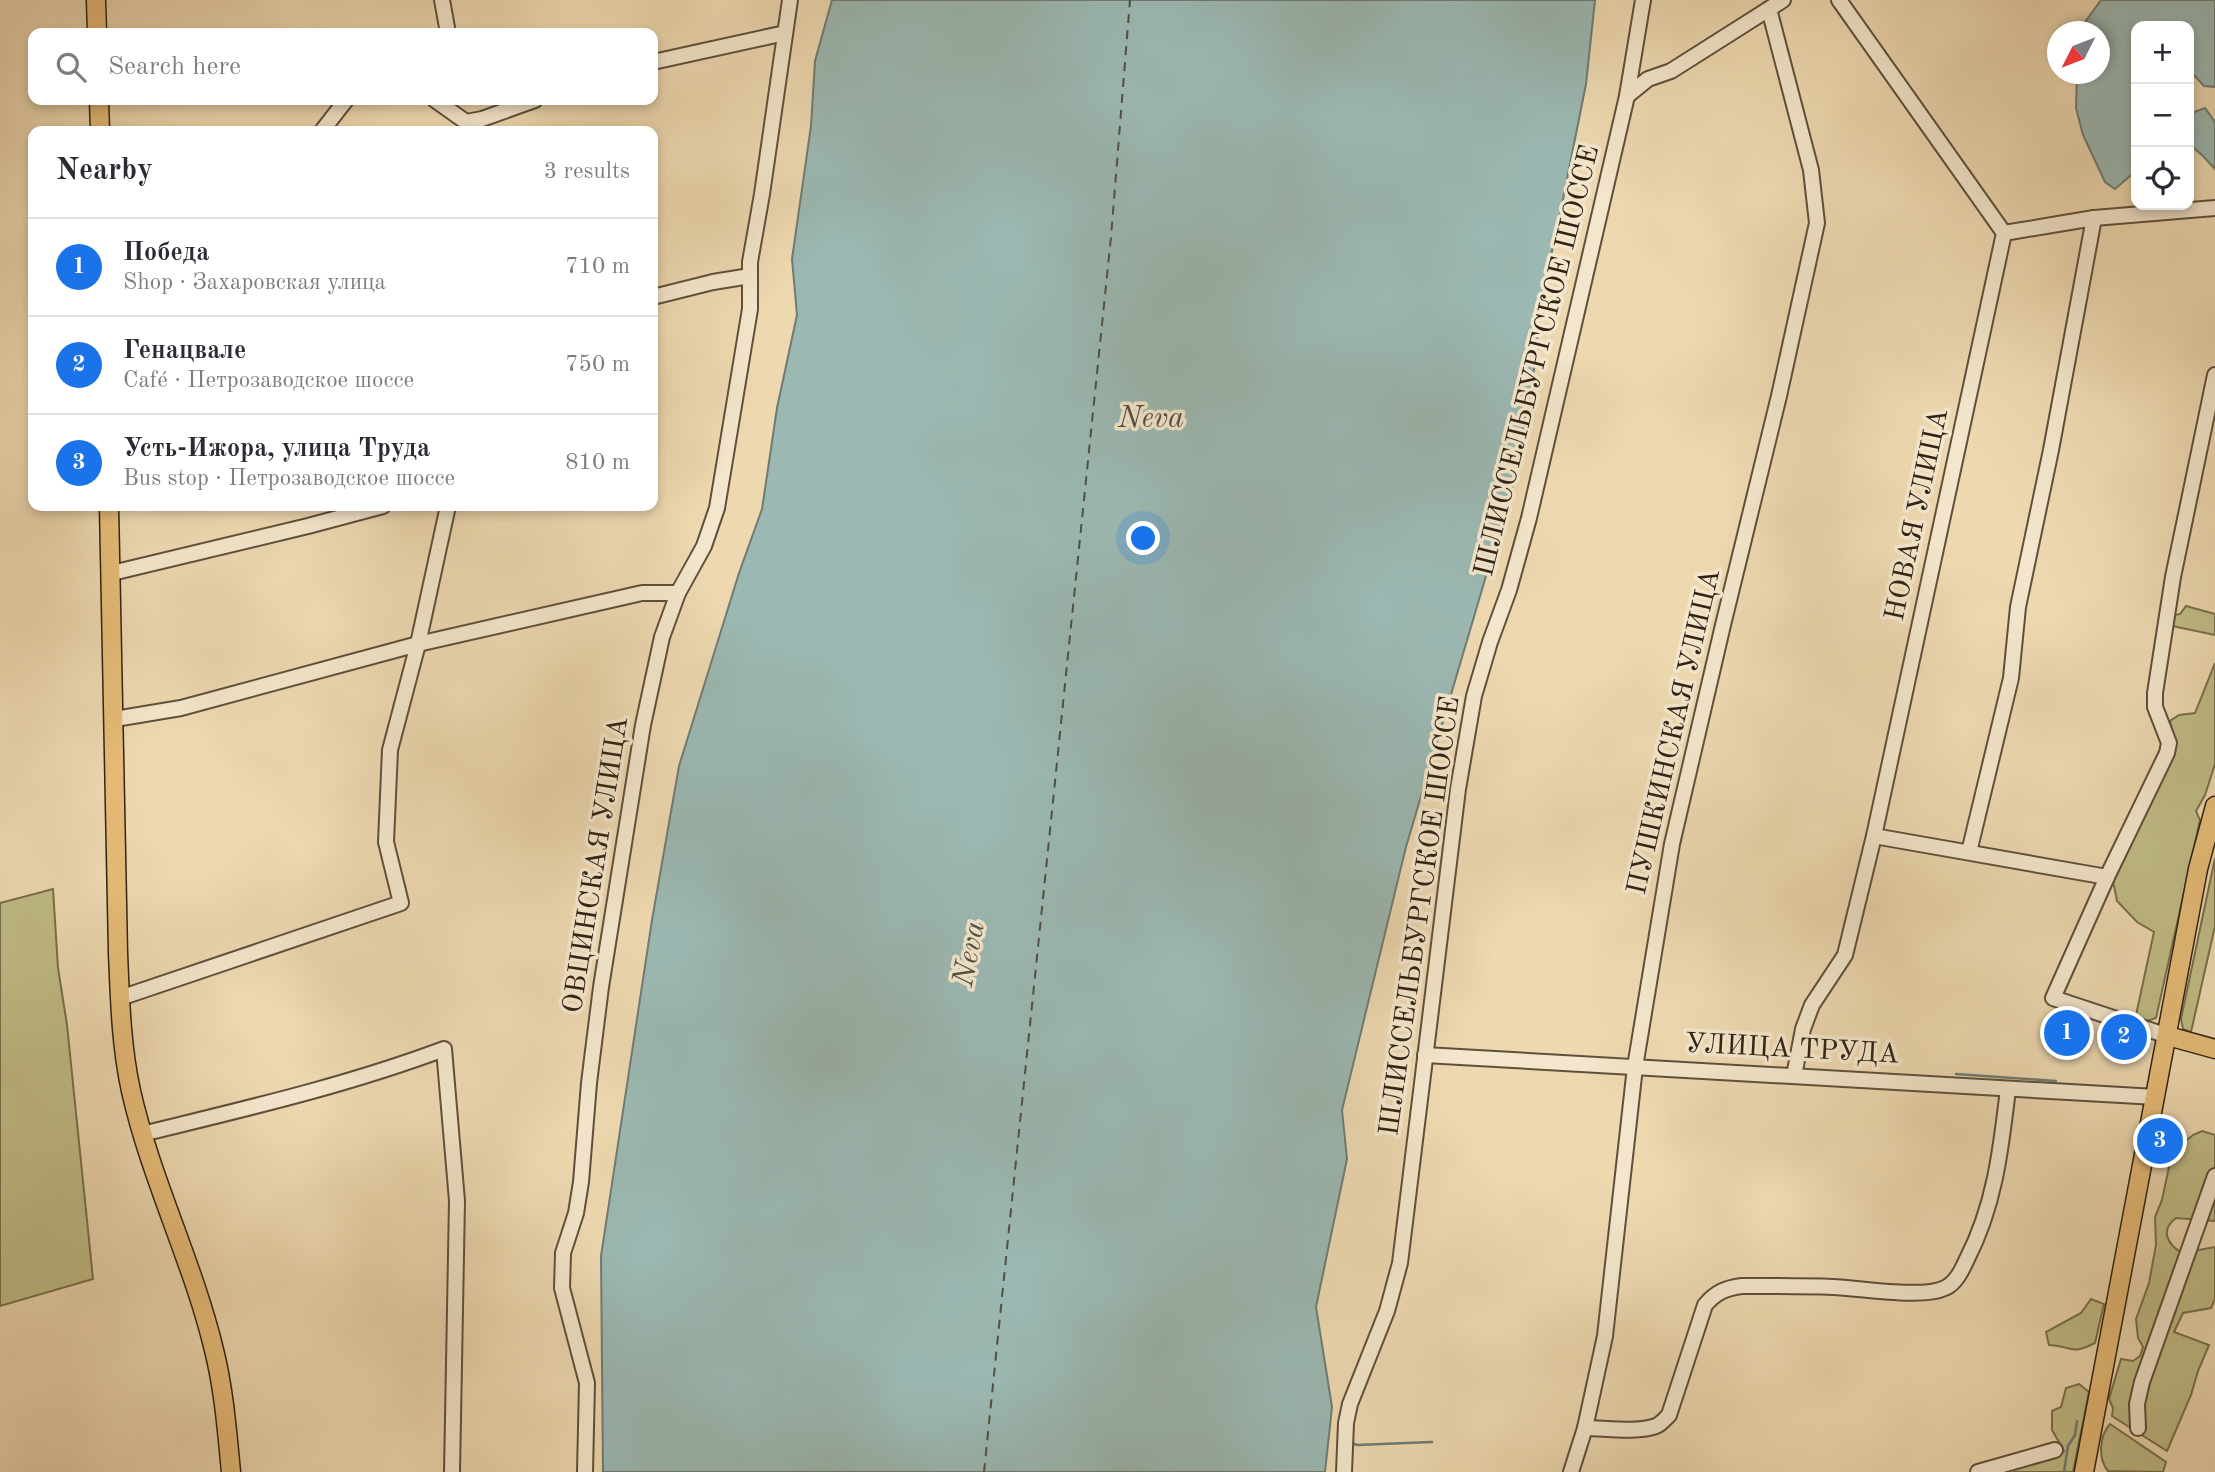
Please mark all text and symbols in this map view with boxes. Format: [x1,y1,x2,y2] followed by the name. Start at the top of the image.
[2047,21,2110,84] north arrow
[2131,21,2194,210] map controls
[2131,21,2194,84] button: +
[28,28,658,105] search box
[52,48,90,86] icon: search
[108,54,241,80] text: Search here
[2131,84,2194,147] button: −
[1471,142,1605,580] street label: ШЛИССЕЛЬБУРГСКОЕ ШОССЕ
[2131,147,2194,210] button: locate
[56,156,153,186] text: Nearby
[544,160,630,183] text: 3 results
[123,240,209,266] text: Победа
[72,255,86,278] text: 1
[565,255,630,278] text: 710 m
[123,271,386,294] text: Shop · Захаровская улица
[123,338,246,364] text: Генацвале
[72,353,86,376] text: 2
[565,353,630,376] text: 750 m
[123,369,414,392] text: Café · Петрозаводское шоссе
[1117,404,1184,434] water label: Neva
[1882,406,1954,624] street label: НОВАЯ УЛИЦА
[123,436,430,462] text: Усть-Ижора, улица Труда
[72,451,86,474] text: 3
[565,451,630,474] text: 810 m
[123,467,455,490] text: Bus stop · Петрозаводское шоссе
[1126,521,1160,555] your location
[1624,566,1726,898] street label: ПУШКИНСКАЯ УЛИЦА
[1376,694,1466,1138] street label: ШЛИССЕЛЬБУРГСКОЕ ШОССЕ
[560,715,634,1015] street label: ОВЦИНСКАЯ УЛИЦА
[949,919,991,990] water label: Neva
[2044,1007,2090,1059] pin: 1
[2101,1011,2147,1063] pin: 2
[1684,1030,1900,1070] street label: УЛИЦА ТРУДА
[2137,1115,2183,1167] pin: 3

